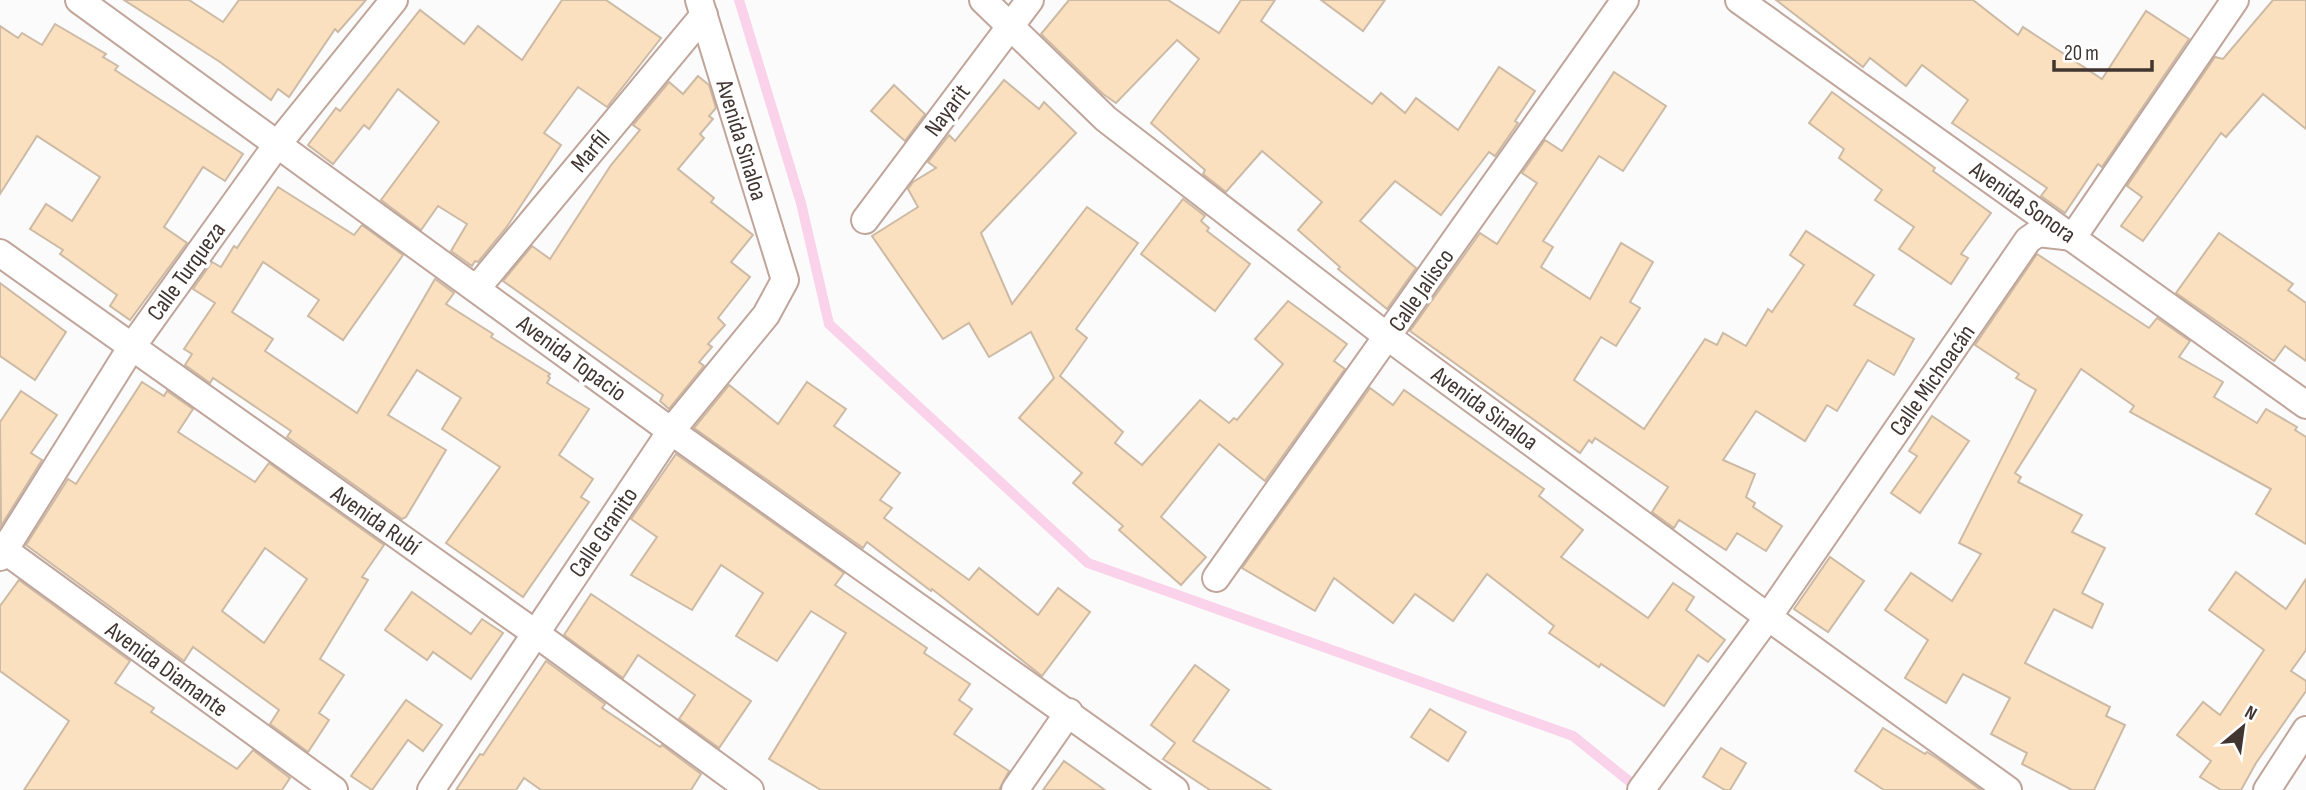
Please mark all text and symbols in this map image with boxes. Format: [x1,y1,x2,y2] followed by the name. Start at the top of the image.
[2054,28,2152,72] scale bar
[2064,41,2099,66] text: 20 m
[709,75,774,204] street label: Avenida Sinaloa
[918,78,976,142] street label: Nayarit
[565,125,616,178] street label: Marfil
[1963,155,2081,249] street label: Avenida Sonora
[141,216,232,326] street label: Calle Turqueza
[1382,243,1460,337] street label: Calle Jalisco
[511,309,632,408] street label: Avenida Topacio
[1883,319,1981,442] street label: Calle Michoacán
[1425,360,1544,457] street label: Avenida Sinaloa
[325,479,426,562] street label: Avenida Rubí
[563,482,644,583] street label: Calle Granito
[99,615,233,723] street label: Avenida Diamante
[2208,692,2278,762] north arrow
[2240,701,2261,726] text: N

